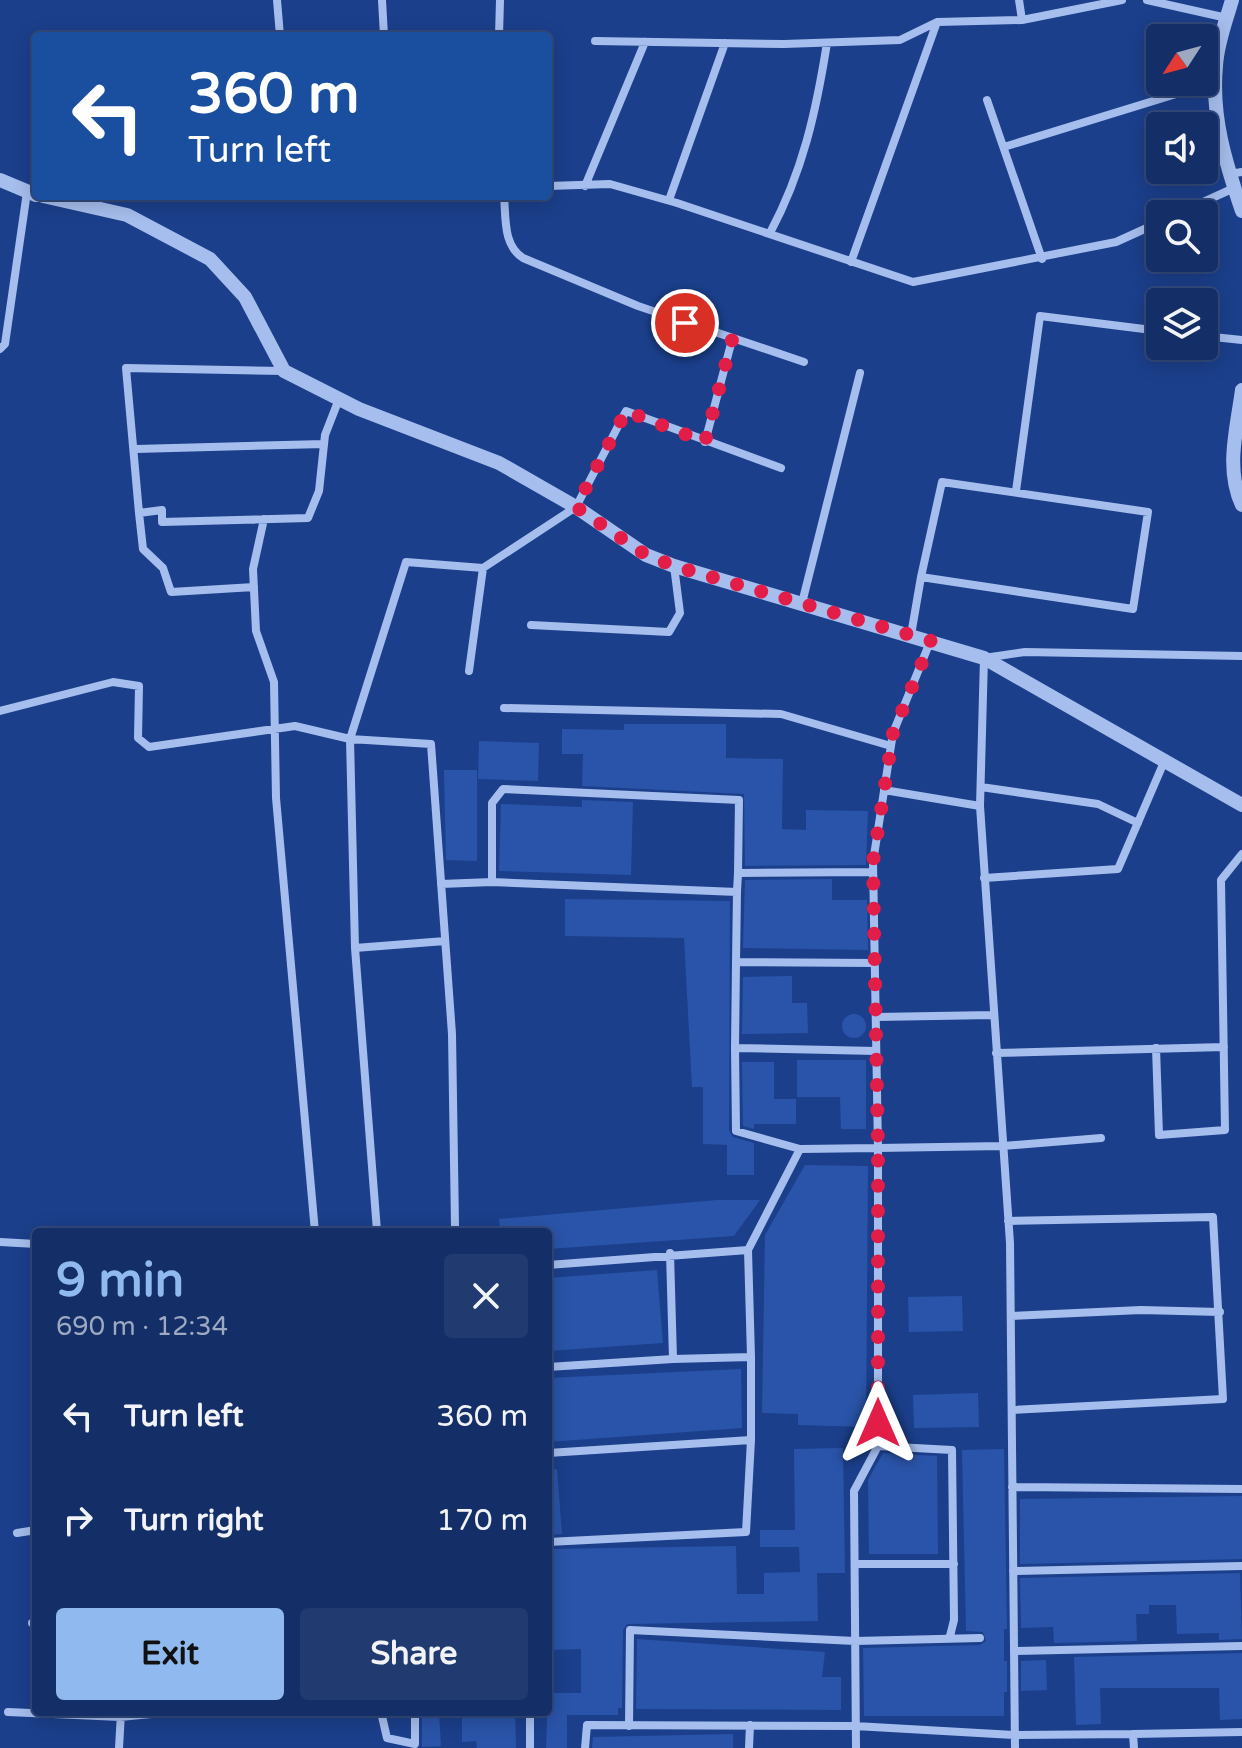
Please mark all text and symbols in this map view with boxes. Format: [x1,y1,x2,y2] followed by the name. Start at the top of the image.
[1146,24,1218,96] north arrow
[1146,24,1218,360] map controls
[188,61,359,128] text: 360 m
[56,64,160,168] icon: left
[1146,112,1218,184] button: sound
[188,129,331,172] text: Turn left
[1146,200,1218,272] button: search
[1146,288,1218,360] button: layers
[651,289,719,357] pin
[663,301,707,345] icon: arrive
[56,1252,184,1310] text: 9 min
[444,1254,528,1338] button: close
[56,1311,228,1342] text: 690 m · 12:34
[836,1381,920,1465] position arrow
[56,1394,100,1438] icon: left
[124,1398,243,1435] text: Turn left
[436,1398,528,1435] text: 360 m
[56,1498,100,1542] icon: right
[124,1502,264,1539] text: Turn right
[436,1502,528,1539] text: 170 m
[56,1608,284,1700] button: Exit
[300,1608,528,1700] button: Share

